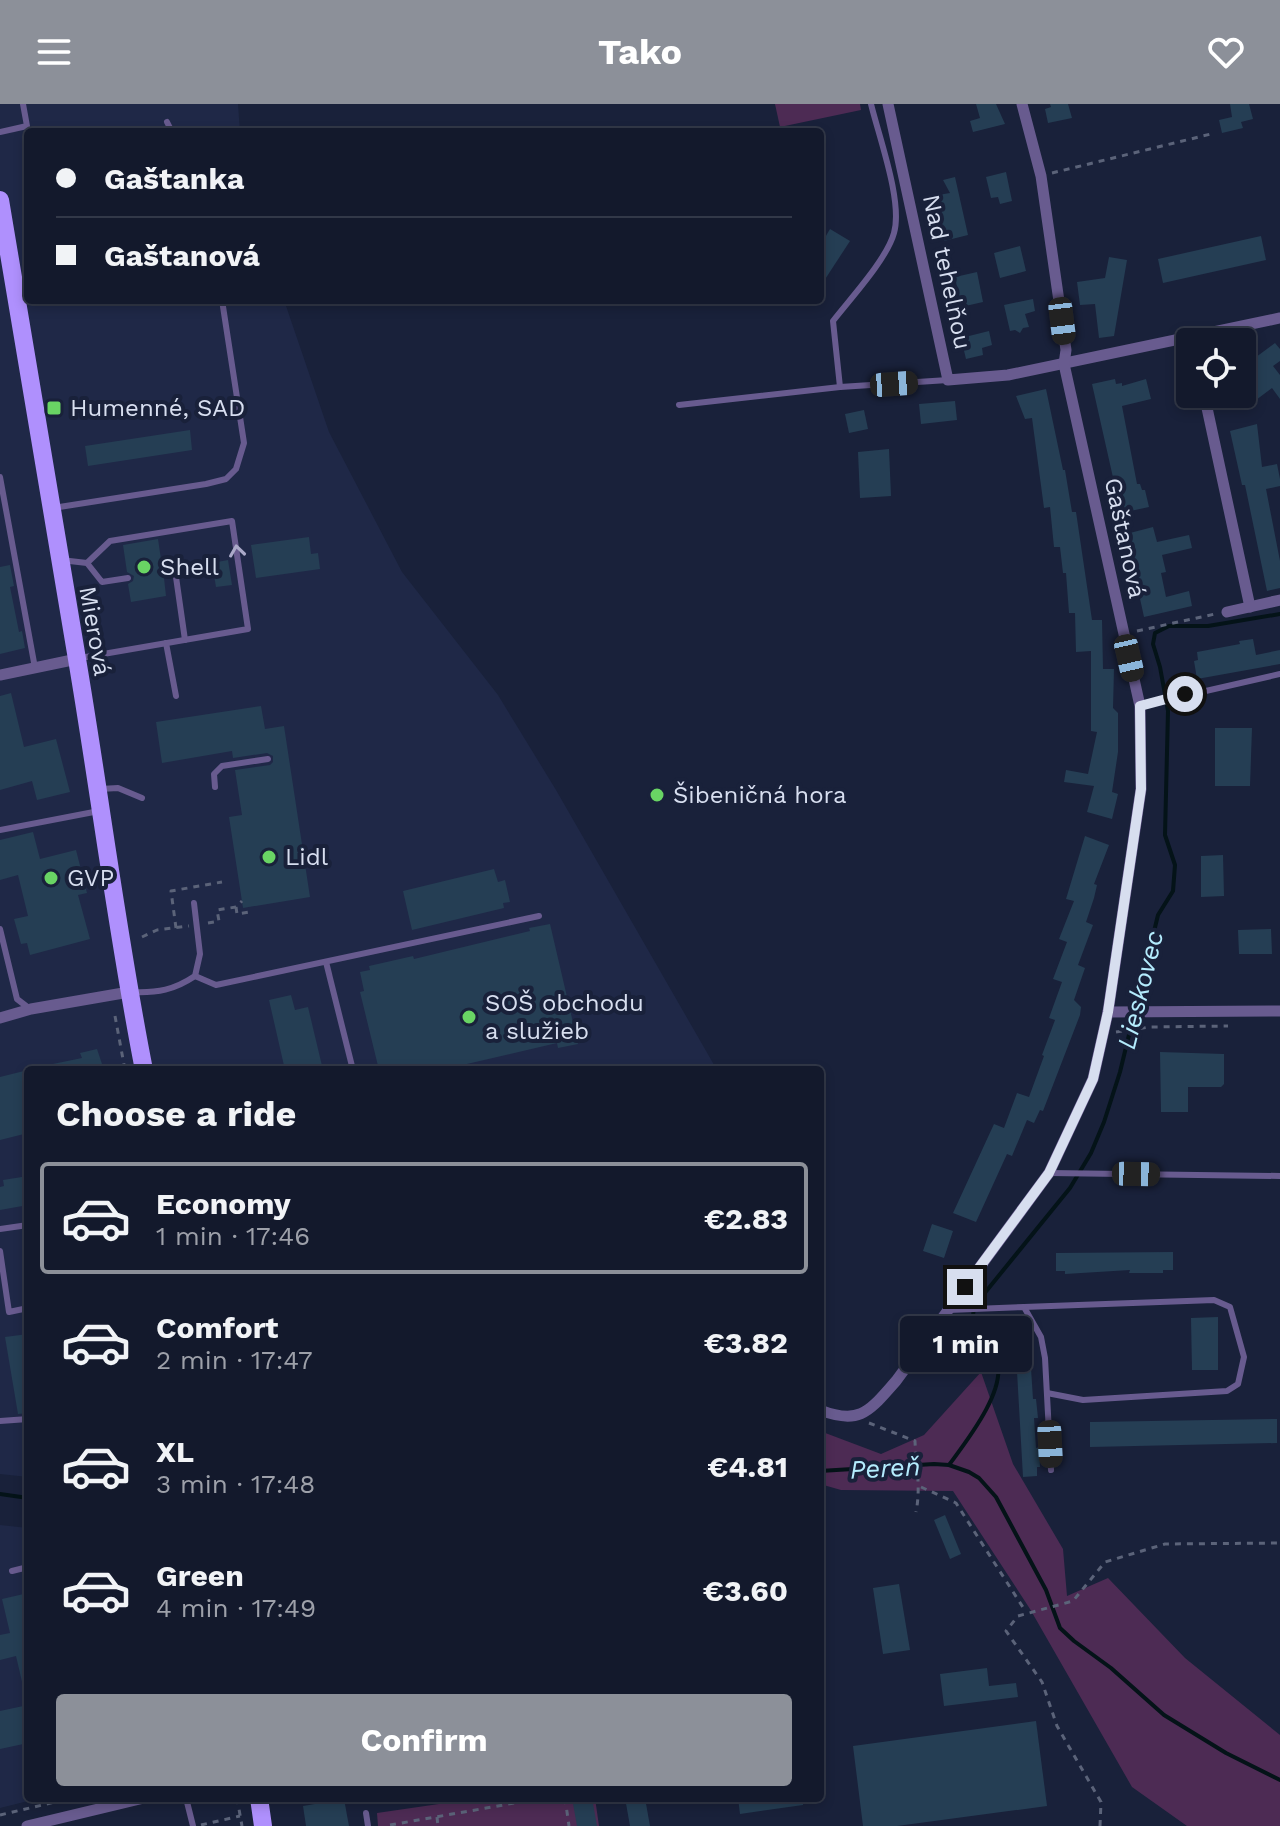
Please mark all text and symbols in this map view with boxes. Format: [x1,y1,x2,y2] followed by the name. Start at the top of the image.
[32,30,76,74] icon: menu
[1204,30,1248,74] icon: heart
[598,31,682,73] text: Tako
[104,161,244,196] text: Gaštanka
[917,192,977,352] street label: Nad tehelňou
[104,238,260,273] text: Gaštanová
[1047,296,1077,346] car
[1176,328,1256,408] map controls
[1176,328,1256,408] button: locate
[869,370,919,398] car
[70,394,245,422] place label: Humenné, SAD
[45,399,63,417] marker: Humenné, SAD
[1099,475,1151,601] street label: Gaštanová
[229,545,246,558] one-way arrow
[160,553,219,581] place label: Shell
[135,558,153,576] marker: Shell
[73,584,117,678] street label: Mierová
[1112,632,1146,684] car
[1167,676,1203,712] route start
[673,781,847,809] place label: Šibeničná hora
[648,786,666,804] marker: Šibeničná hora
[285,843,329,871] place label: Lidl
[260,848,278,866] marker: Lidl
[67,864,114,892] place label: GVP
[42,869,60,887] marker: GVP
[1111,928,1169,1052] water label: Lieskovec
[485,989,644,1045] place label: SOŠ obchodu a služieb
[460,1008,478,1026] marker: SOŠ obchodu a služieb
[56,1093,296,1135] text: Choose a ride
[1112,1162,1160,1186] car
[60,1182,132,1254] icon: car
[156,1186,291,1221] text: Economy
[704,1201,788,1236] text: €2.83
[156,1221,310,1251] text: 1 min · 17:46
[947,1269,983,1305] route end
[60,1306,132,1378] icon: car
[156,1310,278,1345] text: Comfort
[899,1315,1031,1371] callout: 1 min
[704,1325,788,1360] text: €3.82
[933,1329,999,1359] text: 1 min
[156,1345,313,1375] text: 2 min · 17:47
[1037,1419,1063,1469] car
[60,1430,132,1502] icon: car
[156,1434,194,1469] text: XL
[707,1449,788,1484] text: €4.81
[849,1451,921,1485] water label: Pereň
[156,1469,315,1499] text: 3 min · 17:48
[60,1554,132,1626] icon: car
[156,1558,244,1593] text: Green
[703,1573,788,1608] text: €3.60
[156,1593,316,1623] text: 4 min · 17:49
[56,1694,792,1786] button: Confirm

